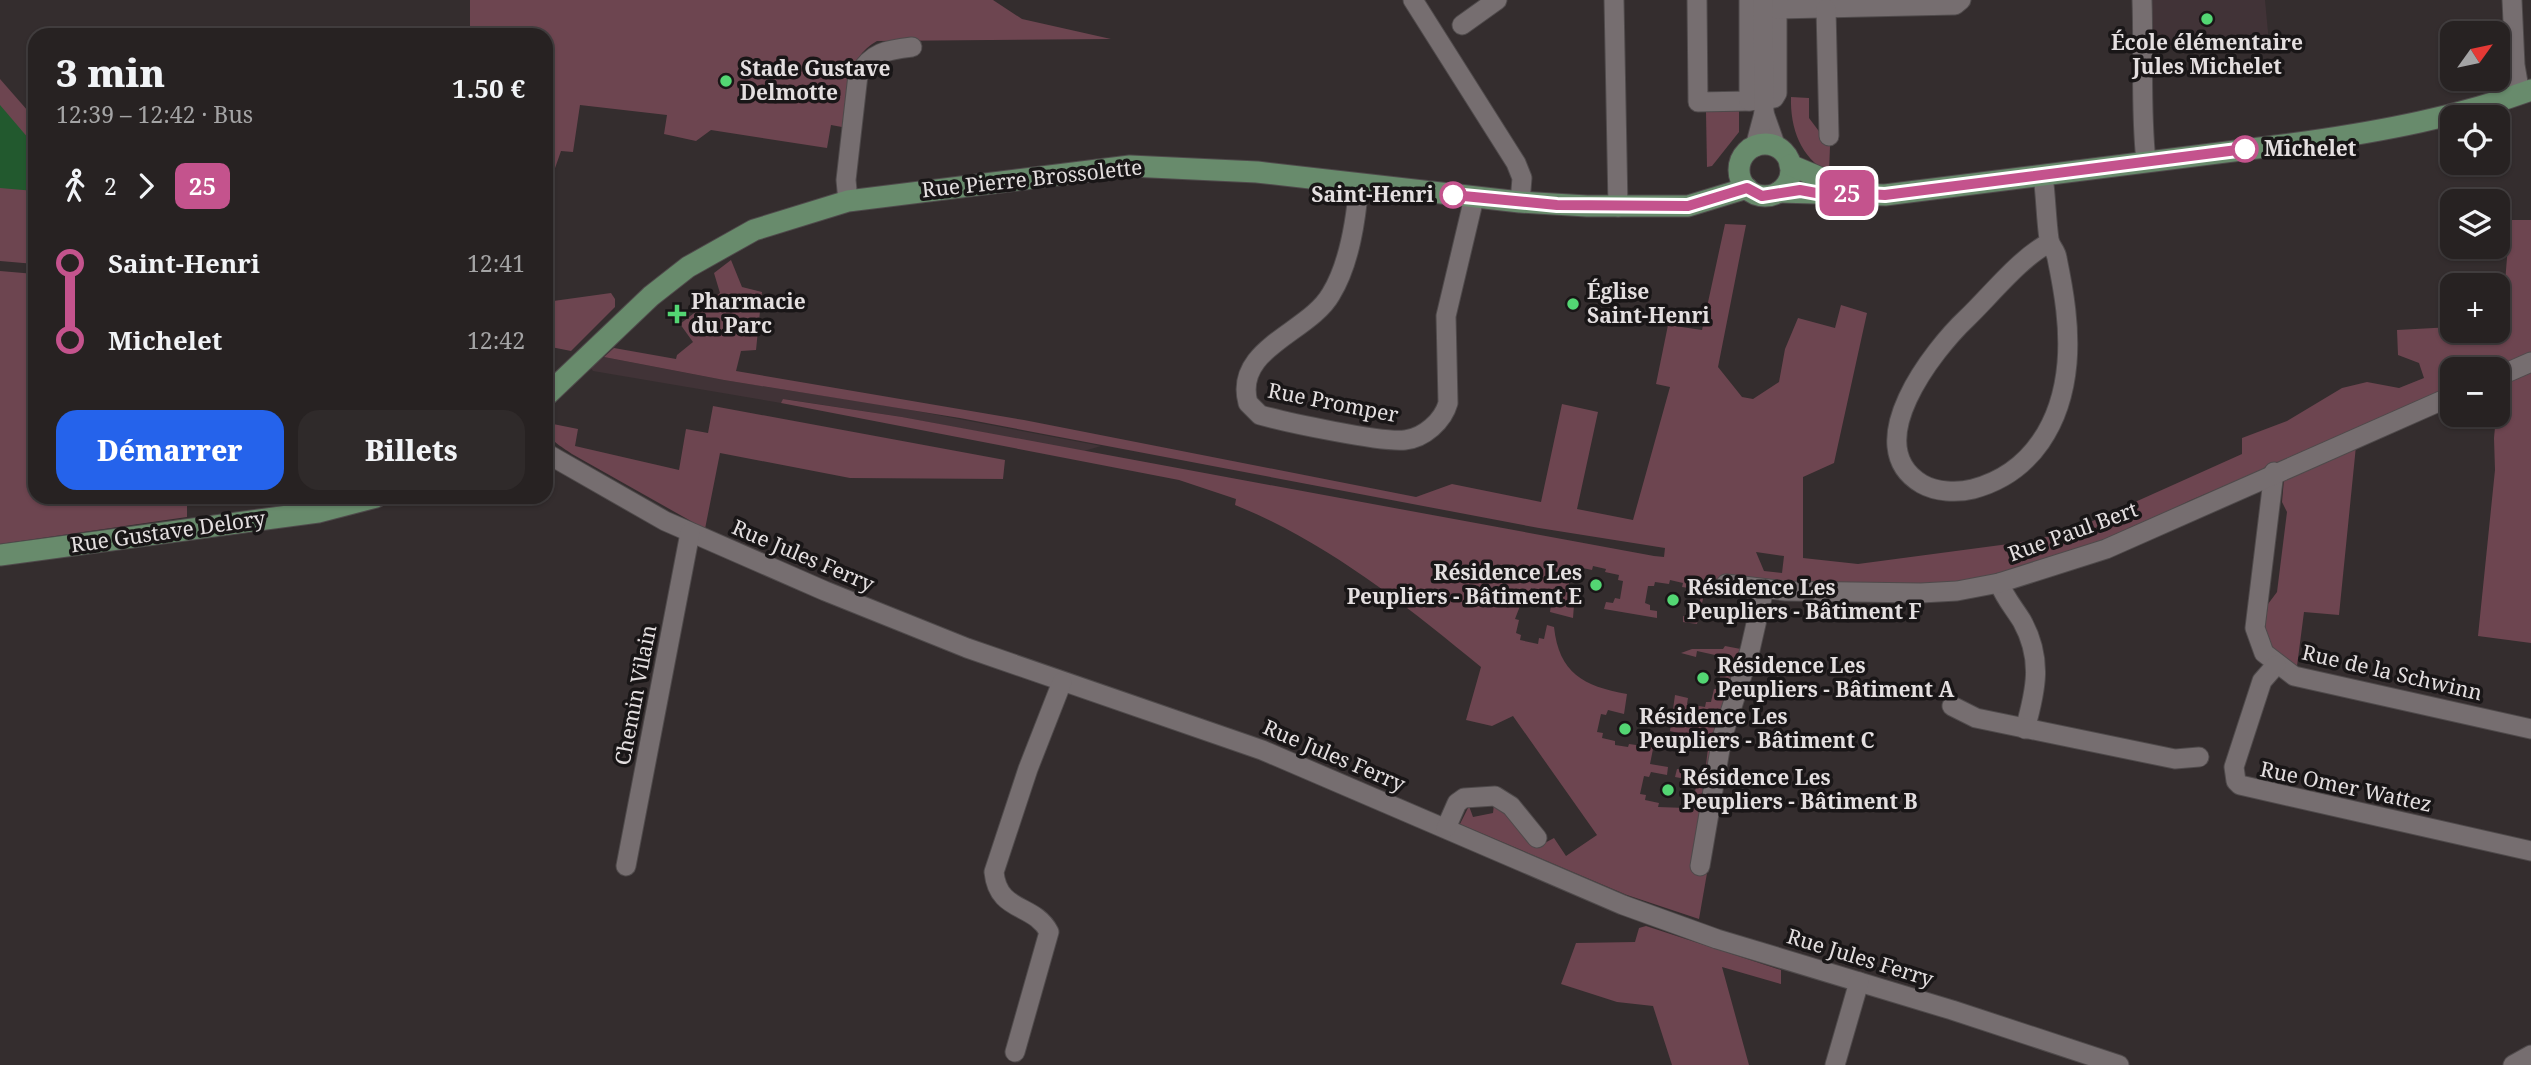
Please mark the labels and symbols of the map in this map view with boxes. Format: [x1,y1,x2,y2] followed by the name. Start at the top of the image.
[2199,11,2215,27] marker: École élémentaire Jules Michelet
[2440,21,2510,91] north arrow
[2111,28,2303,80] place label: École élémentaire Jules Michelet
[740,54,891,106] place label: Stade Gustave Delmotte
[718,73,734,89] marker: Stade Gustave Delmotte
[2264,134,2357,162] place label: Michelet
[2232,136,2258,162] marker: Michelet
[920,153,1144,204] street label: Rue Pierre Brossolette
[1815,170,1878,216] line badge: 25
[1311,180,1435,208] place label: Saint-Henri
[1440,182,1466,208] marker: Saint-Henri
[1587,277,1710,329] place label: Église Saint-Henri
[691,287,806,339] place label: Pharmacie du Parc
[1565,296,1581,312] marker: Église Saint-Henri
[669,306,685,322] marker: Pharmacie du Parc
[1266,376,1401,428] street label: Rue Promper
[2004,495,2141,567] street label: Rue Paul Bert
[69,503,267,559] street label: Rue Gustave Delory
[728,513,879,598] street label: Rue Jules Ferry
[1347,558,1582,610] place label: Résidence Les Peupliers - Bâtiment E
[1687,573,1922,625] place label: Résidence Les Peupliers - Bâtiment F
[1588,577,1604,593] marker: Résidence Les Peupliers - Bâtiment E
[1665,592,1681,608] marker: Résidence Les Peupliers - Bâtiment F
[608,622,662,767] street label: Chemin Vilain
[2299,638,2485,706] street label: Rue de la Schwinn
[1717,651,1955,703] place label: Résidence Les Peupliers - Bâtiment A
[1695,670,1711,686] marker: Résidence Les Peupliers - Bâtiment A
[1639,702,1875,754] place label: Résidence Les Peupliers - Bâtiment C
[1259,713,1410,798] street label: Rue Jules Ferry
[1617,721,1633,737] marker: Résidence Les Peupliers - Bâtiment C
[2258,754,2435,818] street label: Rue Omer Wattez
[1682,763,1918,815] place label: Résidence Les Peupliers - Bâtiment B
[1660,782,1676,798] marker: Résidence Les Peupliers - Bâtiment B
[1784,921,1937,993] street label: Rue Jules Ferry

